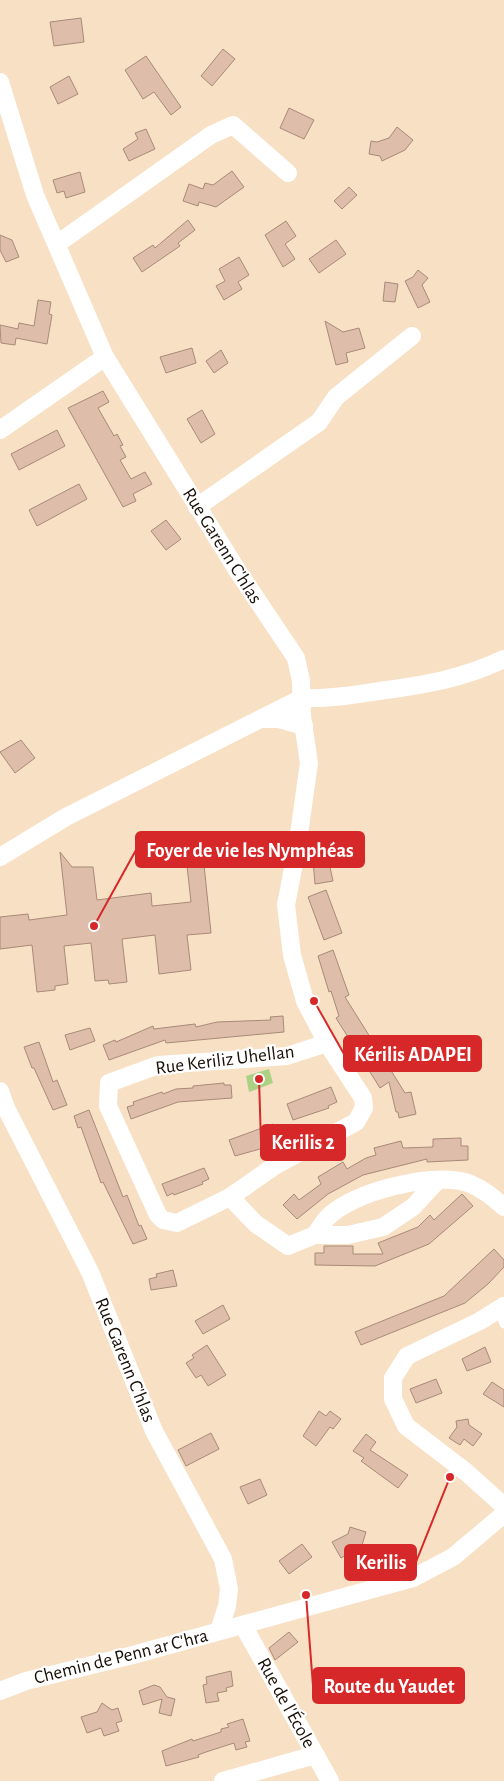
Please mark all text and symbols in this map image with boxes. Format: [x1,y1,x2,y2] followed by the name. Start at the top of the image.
[179,485,265,607] street label: Rue Garenn C'hlas
[136,832,364,867] callout: Foyer de vie les Nymphéas
[146,841,354,861] text: Foyer de vie les Nymphéas
[344,1036,481,1071] callout: Kérilis ADAPEI
[154,1042,296,1078] street label: Rue Keriliz Uhellan
[354,1045,472,1065] text: Kérilis ADAPEI
[261,1125,345,1160] callout: Kerilis 2
[271,1133,335,1153] text: Kerilis 2
[91,1295,159,1425] street label: Rue Garenn C'hlas
[345,1545,416,1580] callout: Kerilis
[355,1553,407,1573] text: Kerilis
[32,1626,210,1688] street label: Chemin de Penn ar C'hra
[253,1654,320,1751] street label: Rue de l'École
[313,1668,464,1703] callout: Route du Yaudet
[323,1677,455,1697] text: Route du Yaudet

